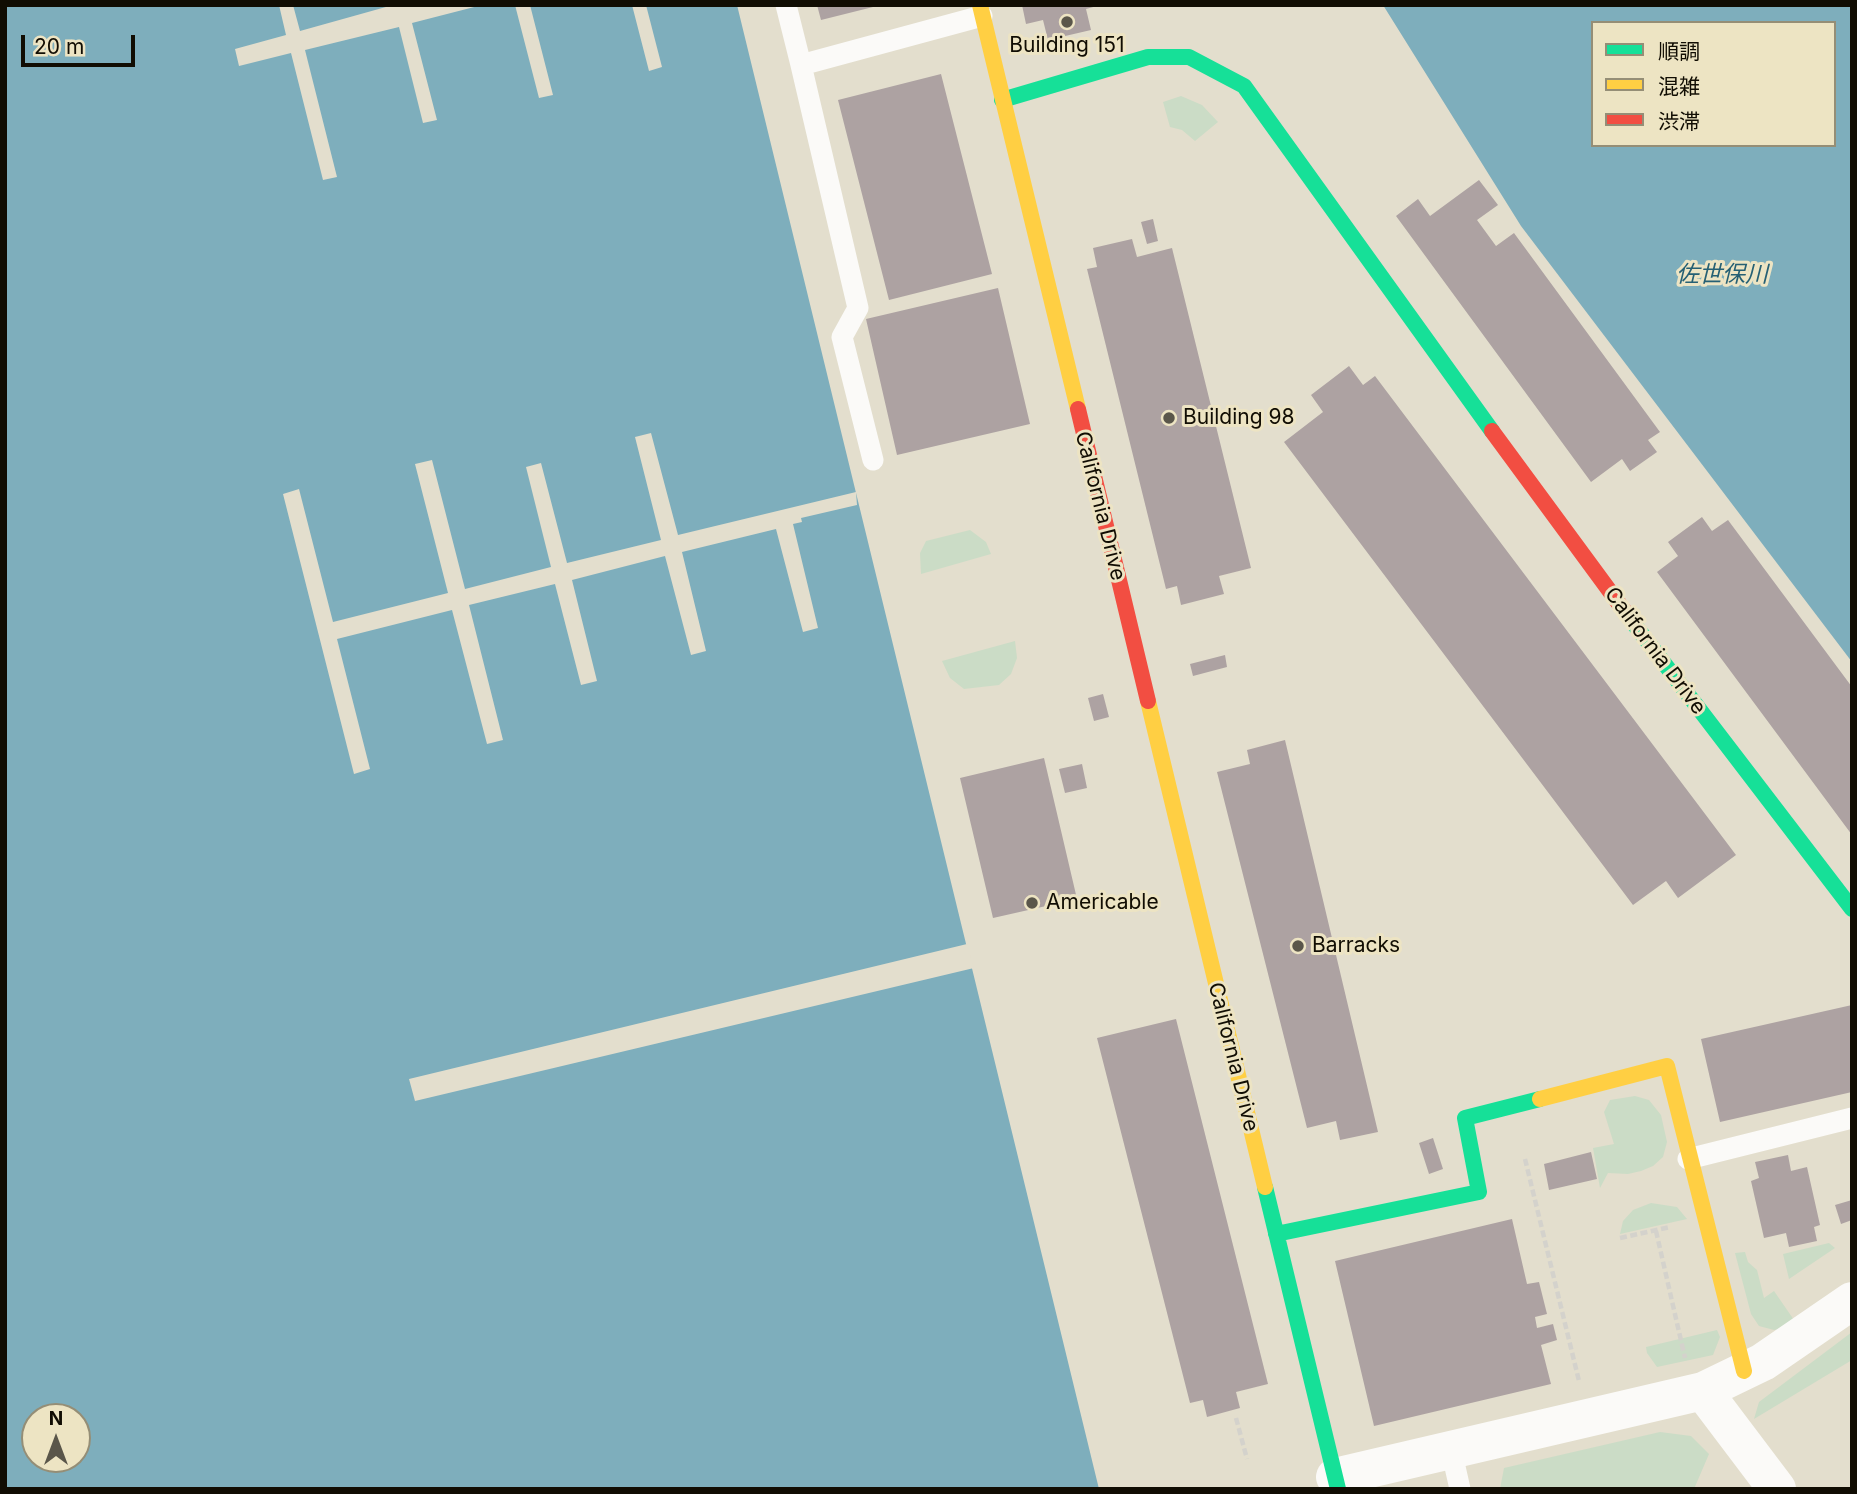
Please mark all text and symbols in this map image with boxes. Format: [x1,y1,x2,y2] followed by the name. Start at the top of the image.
[1059,14,1075,30] marker: Building 151
[24,21,138,65] scale bar
[1591,21,1836,147] legend
[1009,33,1125,59] place label: Building 151
[34,34,84,59] text: 20 m
[1658,39,1700,64] text: 順調
[1658,74,1700,99] text: 混雑
[1658,109,1700,134] text: 渋滞
[1676,261,1768,289] water label: 佐世保川
[1183,405,1294,431] place label: Building 98
[1161,410,1177,426] marker: Building 98
[1069,429,1131,583] street label: California Drive
[1599,582,1711,720] street label: California Drive
[1046,890,1159,916] place label: Americable
[1024,895,1040,911] marker: Americable
[1312,933,1400,959] place label: Barracks
[1290,938,1306,954] marker: Barracks
[1202,980,1264,1134] street label: California Drive
[21,1403,91,1473] north arrow
[49,1407,63,1430] text: N

